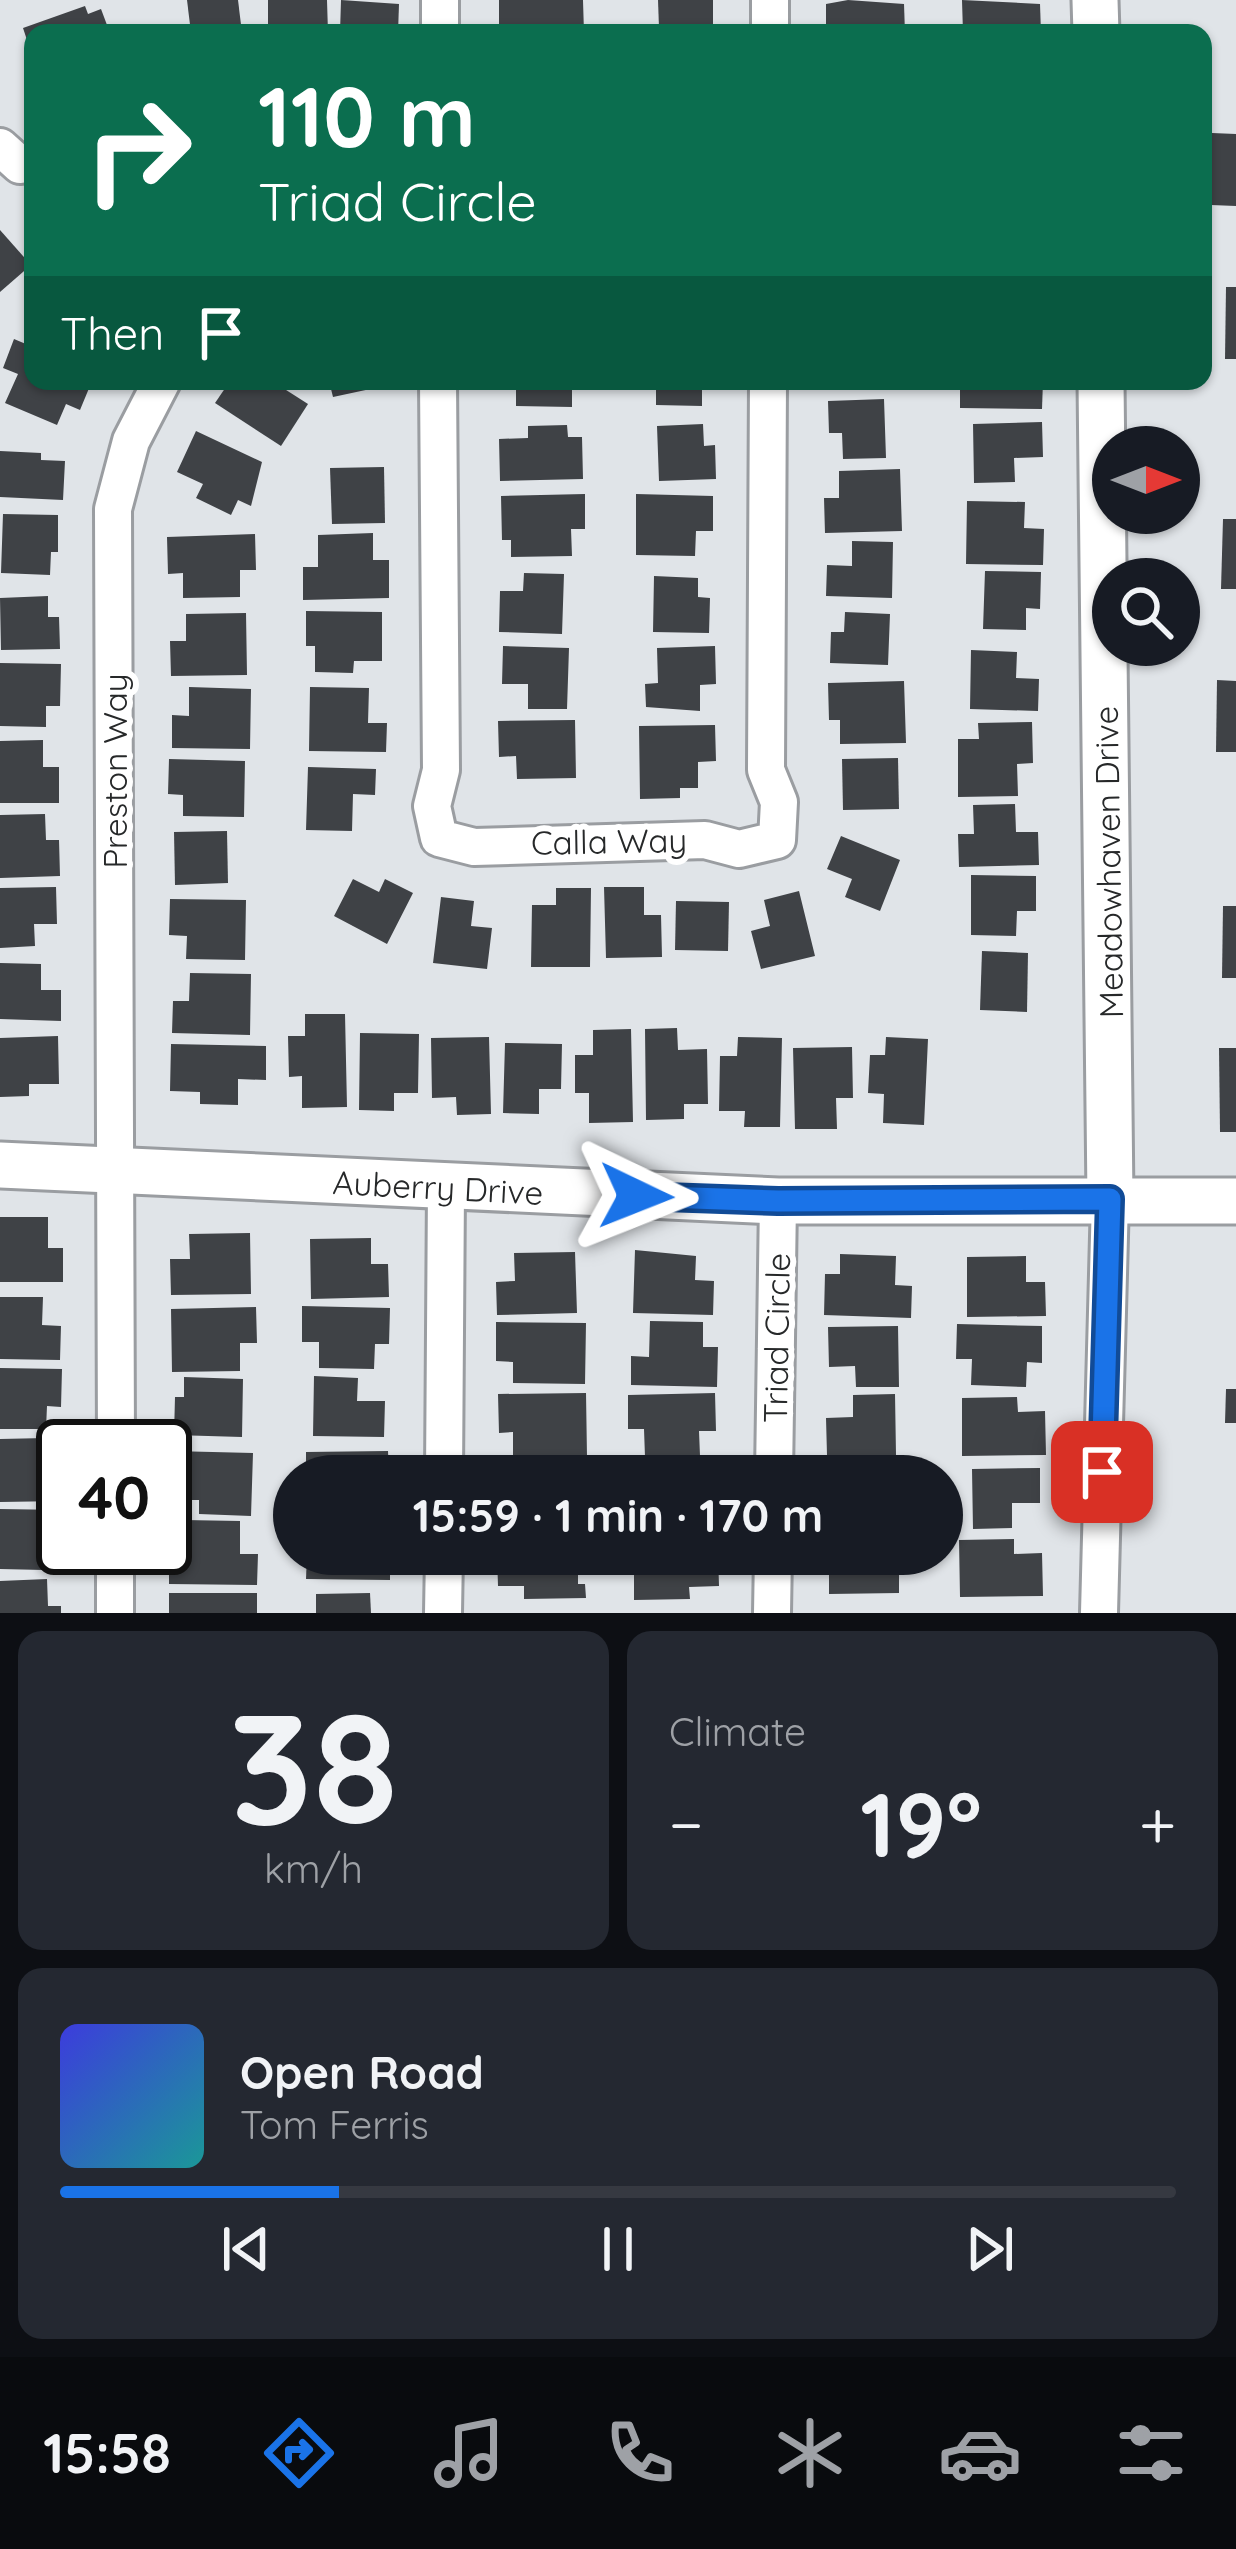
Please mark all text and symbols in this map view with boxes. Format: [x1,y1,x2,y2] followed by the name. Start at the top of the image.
[258,63,476,168] text: 110 m
[60,72,216,228] icon: right
[258,167,537,235] text: Triad Circle
[188,300,254,366] icon: arrive
[60,305,164,361] text: Then
[1092,426,1200,534] north arrow
[1092,426,1200,666] map controls
[1092,558,1200,666] button: search
[94,673,135,869] street label: Preston Way
[1085,705,1131,1019] street label: Meadowhaven Drive
[531,819,687,863] street label: Calla Way
[573,1133,699,1259] position arrow
[332,1161,544,1213] street label: Auberry Drive
[754,1252,798,1424] street label: Triad Circle
[36,1419,192,1575] speed limit sign: 40
[1051,1421,1153,1523] pin
[1069,1439,1135,1505] icon: arrive
[413,1487,823,1543] text: 15:59 · 1 min · 170 m
[229,1668,398,1863] text: 38
[669,1707,806,1756] text: Climate
[860,1767,982,1880] text: 19°
[669,1782,703,1865] text: −
[1139,1782,1176,1865] text: +
[264,1844,363,1893] text: km/h
[240,2044,484,2100] text: Open Road
[240,2100,429,2149] text: Tom Ferris
[213,2216,279,2282] icon: previous
[585,2216,651,2282] icon: pause
[957,2216,1023,2282] icon: next
[257,2411,341,2495] icon: directions
[427,2411,511,2495] icon: music
[598,2411,682,2495] icon: phone
[768,2411,852,2495] icon: climate
[938,2411,1022,2495] icon: car
[1109,2411,1193,2495] icon: filters
[43,2419,171,2487] text: 15:58

